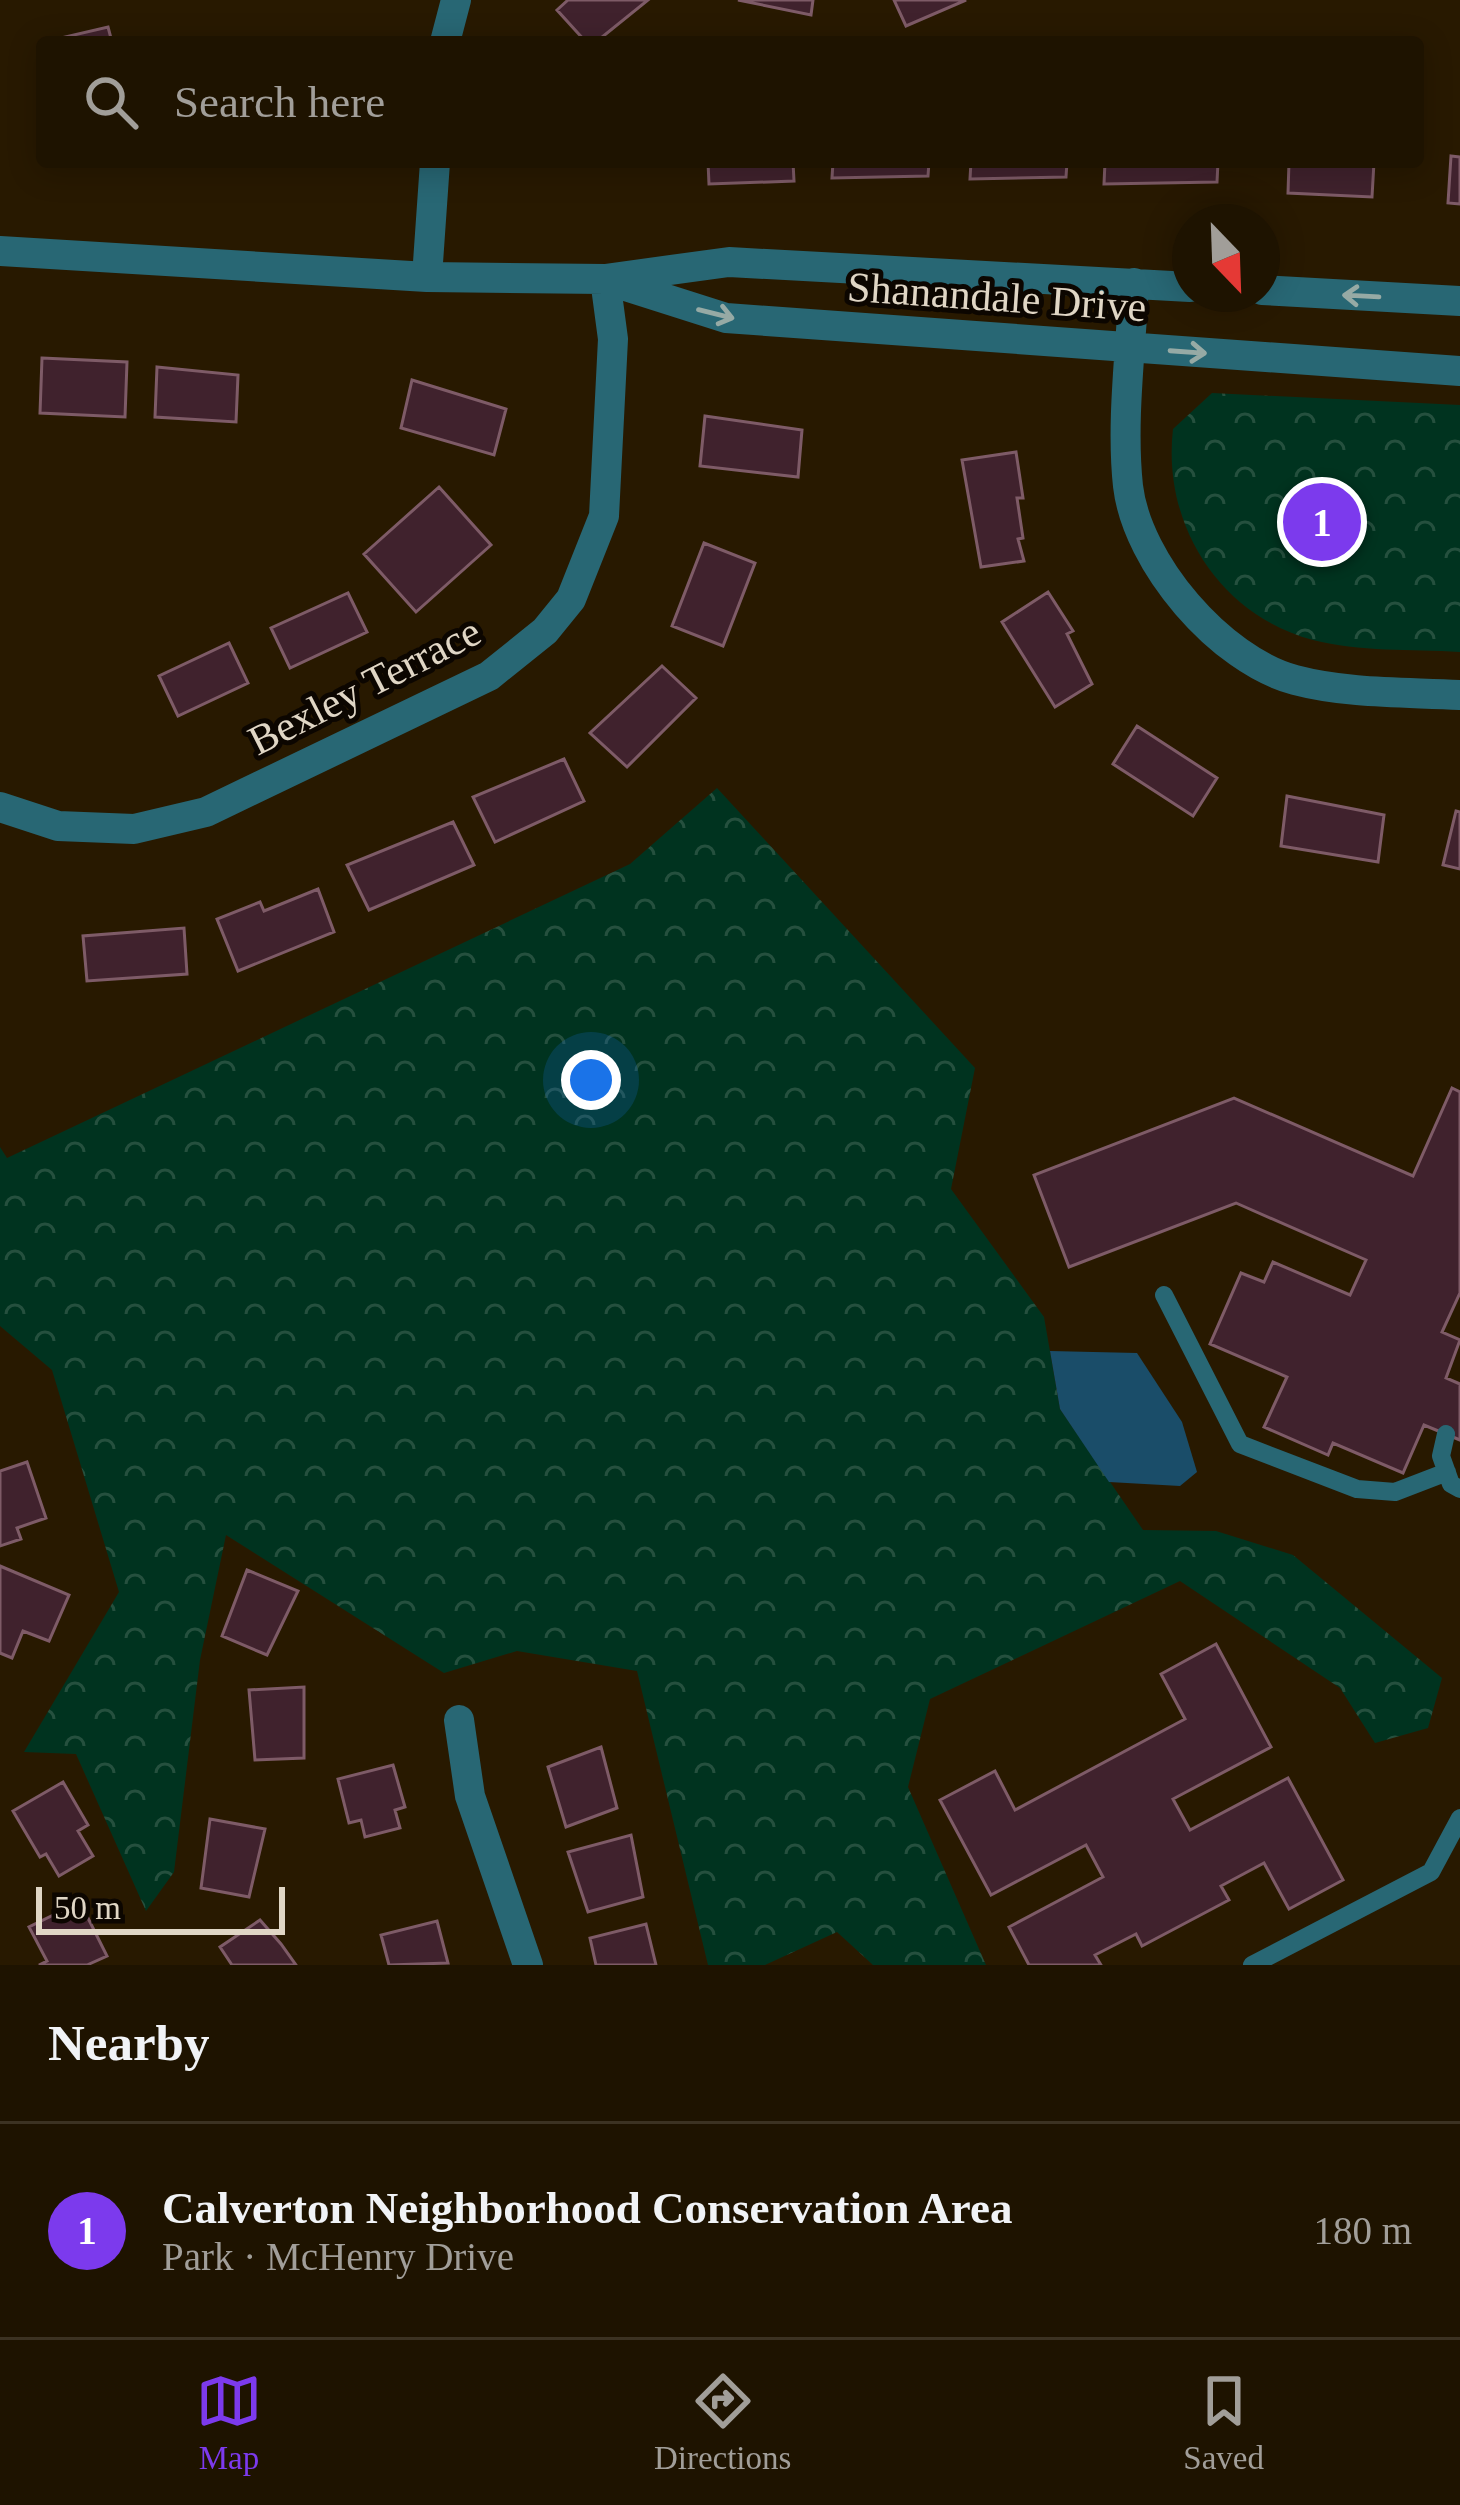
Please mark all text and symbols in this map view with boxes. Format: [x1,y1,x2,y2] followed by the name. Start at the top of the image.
[36,36,1424,168] search box
[78,69,144,135] icon: search
[174,77,385,127] text: Search here
[1172,204,1280,312] north arrow
[846,264,1148,330] street label: Shanandale Drive
[1342,284,1381,307] one-way arrow
[697,304,735,326] one-way arrow
[1168,341,1207,364] one-way arrow
[1283,477,1361,567] pin: 1
[241,608,488,764] street label: Bexley Terrace
[561,1050,621,1110] your location
[36,1881,285,1934] scale bar
[54,1890,121,1926] text: 50 m
[48,2015,209,2071] text: Nearby
[162,2183,1012,2233] text: Calverton Neighborhood Conservation Area
[77,2209,97,2252] text: 1
[1313,2209,1412,2252] text: 180 m
[162,2235,514,2278] text: Park · McHenry Drive
[196,2368,262,2477] tab: Map
[654,2368,791,2477] tab: Directions
[1183,2368,1264,2477] tab: Saved

